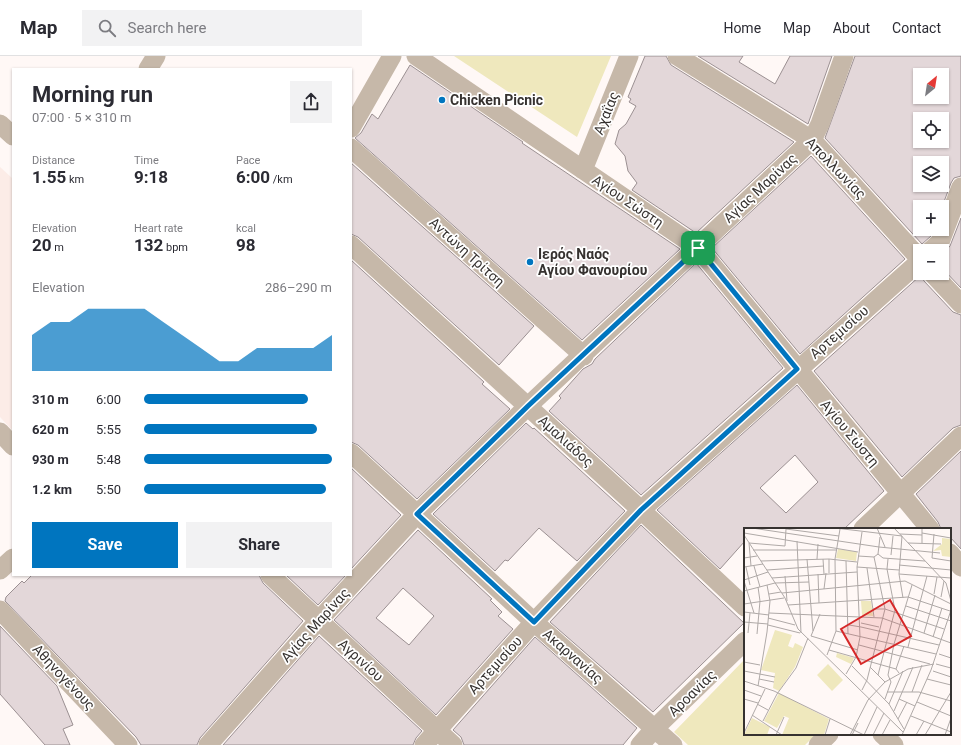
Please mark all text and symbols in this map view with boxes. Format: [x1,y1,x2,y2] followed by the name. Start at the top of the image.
[82,10,362,46] search box
[20,16,58,39] text: Map
[96,17,118,39] icon: search
[128,19,206,37] text: Search here
[723,20,761,36] text: Home
[783,20,811,36] text: Map
[833,20,870,36] text: About
[892,20,941,36] text: Contact
[913,68,949,104] north arrow
[913,68,949,280] map controls
[290,81,332,123] button: share
[32,82,153,107] text: Morning run
[590,89,622,137] street label: Αχαΐας
[450,92,543,108] place label: Chicken Picnic
[437,95,447,105] marker: Chicken Picnic
[32,110,131,125] text: 07:00 · 5 × 310 m
[913,112,949,148] button: locate
[803,134,869,202] street label: Απολλωνίας
[720,150,800,226] street label: Αγίας Μαρίνας
[32,154,75,167] text: Distance
[134,154,159,167] text: Time
[236,154,260,167] text: Pace
[913,156,949,192] button: layers
[32,167,66,187] text: 1.55
[134,167,168,187] text: 9:18
[236,167,270,187] text: 6:00
[589,171,667,231] street label: Αγίου Σώστη
[66,173,84,186] text: km
[270,173,293,186] text: /km
[913,200,949,236] button: +
[426,214,508,290] street label: Αντώνη Τρίτση
[32,222,77,235] text: Elevation
[134,222,183,235] text: Heart rate
[236,222,256,235] text: kcal
[681,231,715,265] pin
[32,235,52,255] text: 20
[134,235,163,255] text: 132
[236,235,256,255] text: 98
[687,237,709,259] icon: arrive
[52,241,64,254] text: m
[163,241,188,254] text: bpm
[913,244,949,280] button: −
[538,246,648,278] place label: Ιερός Ναός Αγίου Φανουρίου
[525,257,535,267] marker: Ιερός Ναός Αγίου Φανουρίου
[32,280,85,295] text: Elevation
[265,280,332,295] text: 286–290 m
[806,302,872,362] street label: Αρτεμισίου
[32,392,69,407] text: 310 m
[96,392,121,407] text: 6:00
[817,396,883,470] street label: Αγίου Σώστη
[535,412,597,470] street label: Αμαλιάδος
[32,422,69,437] text: 620 m
[96,422,121,437] text: 5:55
[32,452,69,467] text: 930 m
[96,452,121,467] text: 5:48
[32,482,72,497] text: 1.2 km
[96,482,121,497] text: 5:50
[32,522,178,568] button: Save
[186,522,332,568] button: Share
[744,528,951,735] inset map
[278,585,352,665] street label: Αγίας Μαρίνας
[540,626,606,686] street label: Ακαρνανίας
[465,633,525,697] street label: Αρτεμισίου
[335,636,387,684] street label: Αγρινίου
[29,641,99,713] street label: Αθηνογένους
[665,666,719,720] street label: Αροανίας

